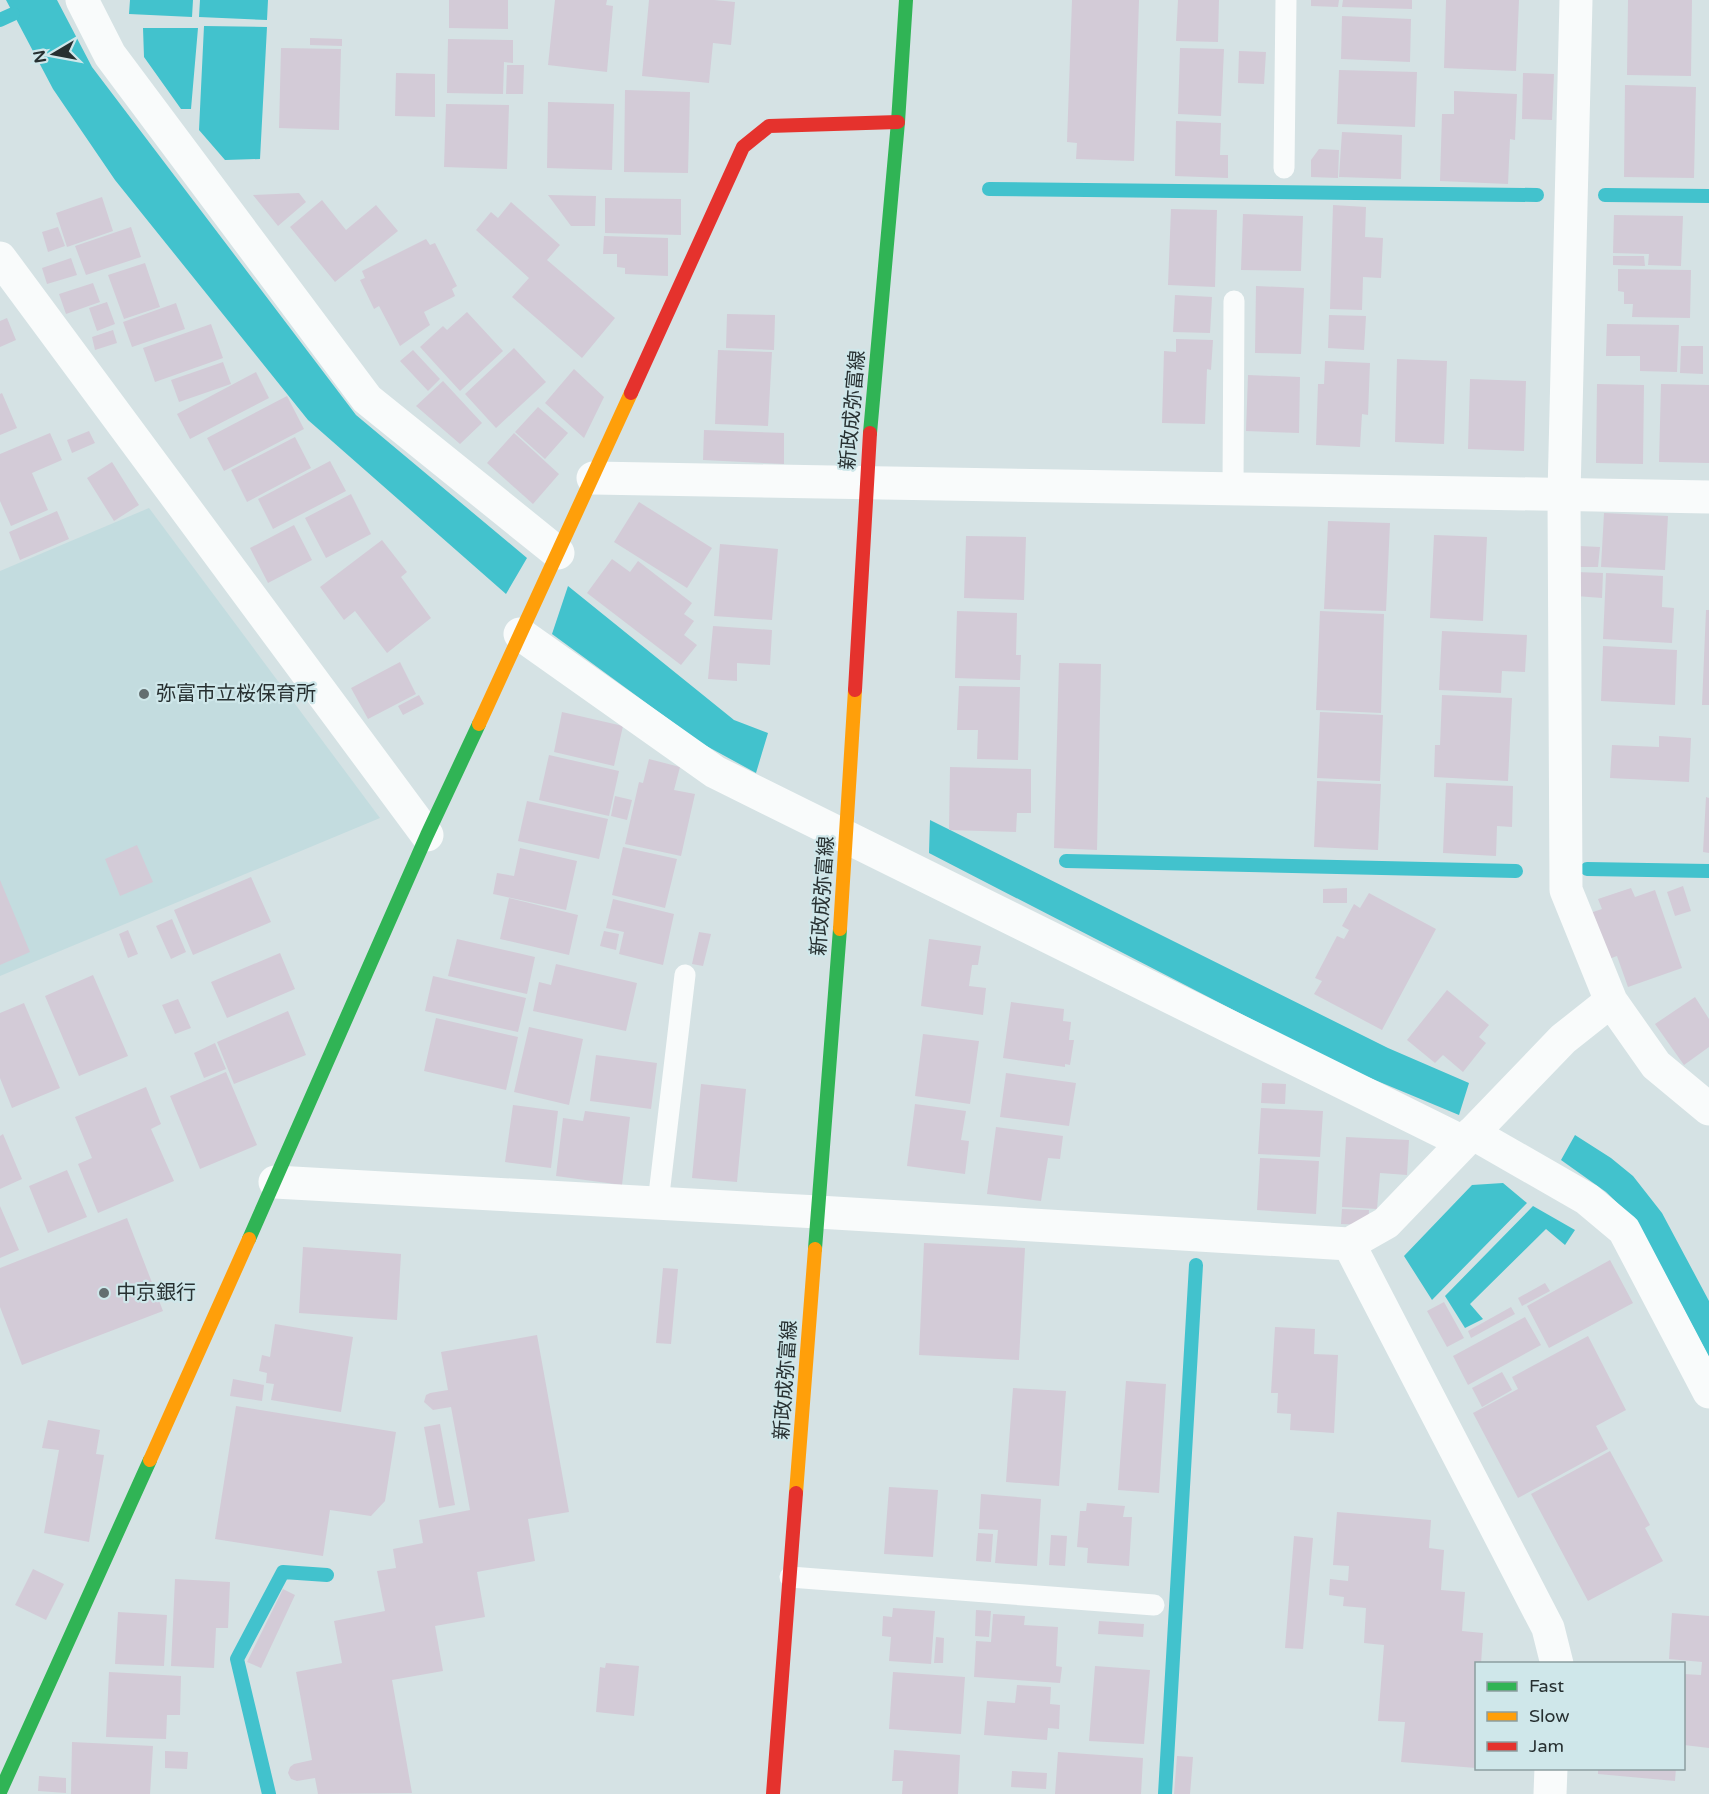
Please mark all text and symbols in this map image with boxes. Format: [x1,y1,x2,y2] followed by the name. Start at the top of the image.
[24,24,84,84] north arrow
[29,48,51,64] text: N
[836,349,870,471] street label: 新政成弥富線
[156,682,316,706] place label: 弥富市立桜保育所
[137,687,151,701] marker: 弥富市立桜保育所
[807,835,839,957] street label: 新政成弥富線
[116,1281,196,1305] place label: 中京銀行
[97,1286,111,1300] marker: 中京銀行
[770,1319,802,1441] street label: 新政成弥富線
[1475,1662,1685,1770] legend
[1529,1675,1564,1697] text: Fast
[1529,1705,1570,1727] text: Slow
[1529,1735,1564,1757] text: Jam

